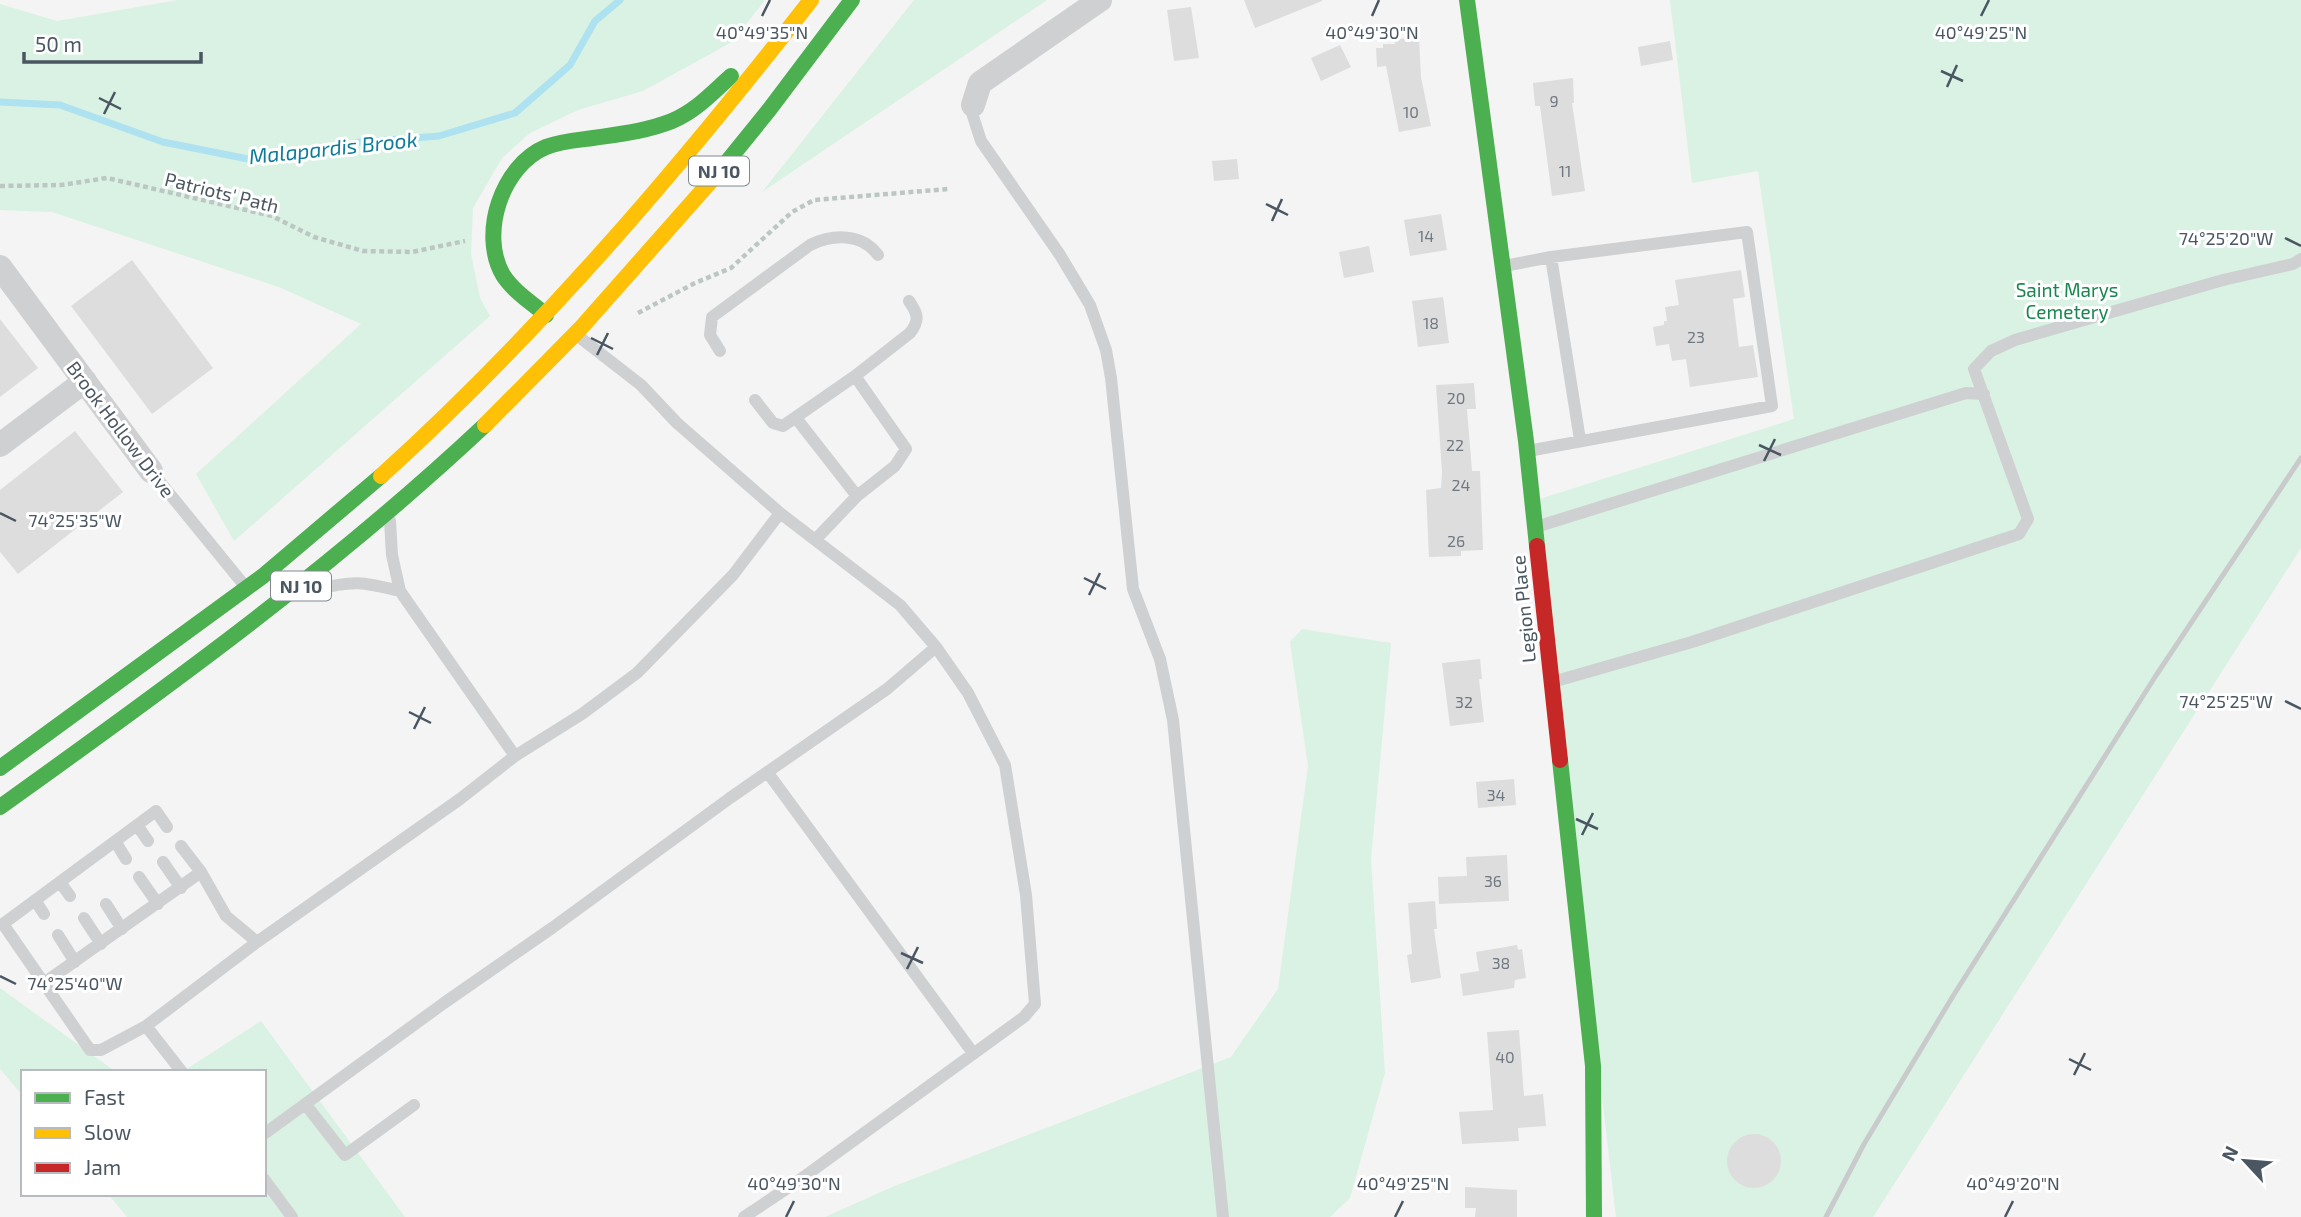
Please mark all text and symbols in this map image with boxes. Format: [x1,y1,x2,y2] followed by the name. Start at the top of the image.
[24,21,201,65] scale bar
[716,21,808,43] text: 40°49'35"N
[1325,21,1419,43] text: 40°49'30"N
[1935,21,2027,43] text: 40°49'25"N
[35,31,82,56] text: 50 m
[1549,91,1559,110] house number: 9
[1403,102,1419,121] house number: 10
[248,126,418,168] water label: Malapardis Brook
[689,156,749,186] road number: NJ 10
[1559,161,1571,180] house number: 11
[163,167,281,217] street label: Patriots' Path
[1418,226,1434,245] house number: 14
[2179,227,2273,249] text: 74°25'20"W
[2016,278,2118,323] park label: Saint Marys Cemetery
[1423,313,1439,332] house number: 18
[1687,327,1705,346] house number: 23
[62,356,180,502] street label: Brook Hollow Drive
[1447,388,1465,407] house number: 20
[1446,435,1464,454] house number: 22
[1452,475,1471,494] house number: 24
[28,509,122,531] text: 74°25'35"W
[1447,531,1465,550] house number: 26
[1506,554,1540,664] street label: Legion Place
[271,572,331,600] road number: NJ 10
[2179,690,2273,712] text: 74°25'25"W
[1455,692,1473,711] house number: 32
[1487,785,1506,804] house number: 34
[1484,871,1502,890] house number: 36
[1492,953,1510,972] house number: 38
[27,972,123,994] text: 74°25'40"W
[1495,1047,1515,1066] house number: 40
[21,1070,266,1196] legend
[84,1084,125,1109] text: Fast
[84,1119,131,1144] text: Slow
[2210,1126,2280,1196] north arrow
[2216,1142,2243,1165] text: N
[84,1154,121,1179] text: Jam
[747,1172,841,1194] text: 40°49'30"N
[1357,1172,1449,1194] text: 40°49'25"N
[1966,1172,2060,1194] text: 40°49'20"N

